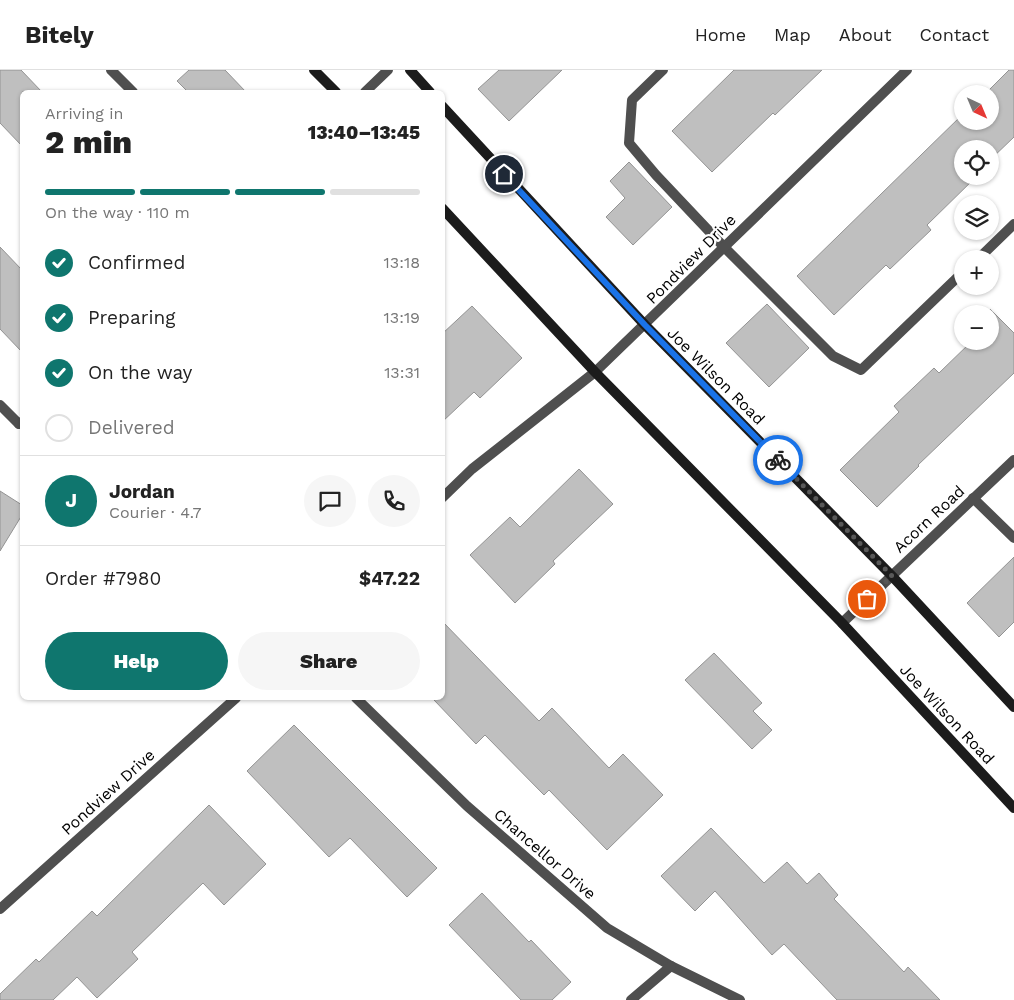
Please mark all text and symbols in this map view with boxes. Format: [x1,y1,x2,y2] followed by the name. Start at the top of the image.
[25,21,94,49] text: Bitely
[695,24,746,45] text: Home
[774,24,811,45] text: Map
[839,24,891,45] text: About
[919,24,989,45] text: Contact
[954,85,999,130] north arrow
[954,85,999,350] map controls
[45,104,123,123] text: Arriving in
[308,121,420,144] text: 13:40–13:45
[45,123,132,161] text: 2 min
[954,140,999,185] button: locate
[483,153,525,195] pin
[490,160,518,188] icon: home
[954,195,999,240] button: layers
[45,203,190,222] text: On the way · 110 m
[642,210,740,308] street label: Pondview Drive
[45,249,73,277] icon: check
[954,250,999,295] button: +
[88,251,185,274] text: Confirmed
[384,253,420,272] text: 13:18
[45,304,73,332] icon: check
[954,305,999,350] button: −
[88,306,175,329] text: Preparing
[384,308,420,327] text: 13:19
[663,323,769,429] street label: Joe Wilson Road
[45,359,73,387] icon: check
[88,361,192,384] text: On the way
[384,363,420,382] text: 13:31
[88,416,175,439] text: Delivered
[753,435,803,485] courier
[764,446,792,474] icon: bike
[304,475,356,527] button: chat
[368,475,420,527] button: phone
[109,480,175,503] text: Jordan
[890,481,968,557] street label: Acorn Road
[65,489,77,512] text: J
[109,503,202,522] text: Courier · 4.7
[45,567,161,590] text: Order #7980
[359,567,420,590] text: $47.22
[846,578,888,620] pin
[853,585,881,613] icon: bag
[45,632,228,690] button: Help
[238,632,420,690] button: Share
[896,660,998,768] street label: Joe Wilson Road
[57,745,159,839] street label: Pondview Drive
[490,805,600,903] street label: Chancellor Drive

